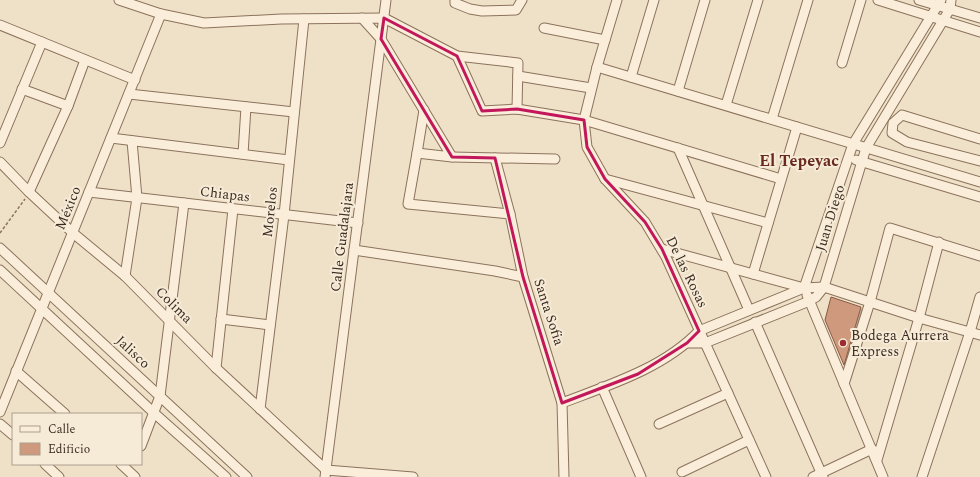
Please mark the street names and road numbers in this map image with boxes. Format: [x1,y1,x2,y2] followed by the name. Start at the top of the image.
[199,181,251,207] street label: Chiapas
[325,181,359,293] street label: Calle Guadalajara
[810,182,850,254] street label: Juan Diego
[50,183,86,233] street label: México
[257,186,283,238] street label: Morelos
[661,233,713,311] street label: De las Rosas
[528,276,570,348] street label: Santa Sofia
[151,282,197,328] street label: Colima
[111,330,155,374] street label: Jalisco

